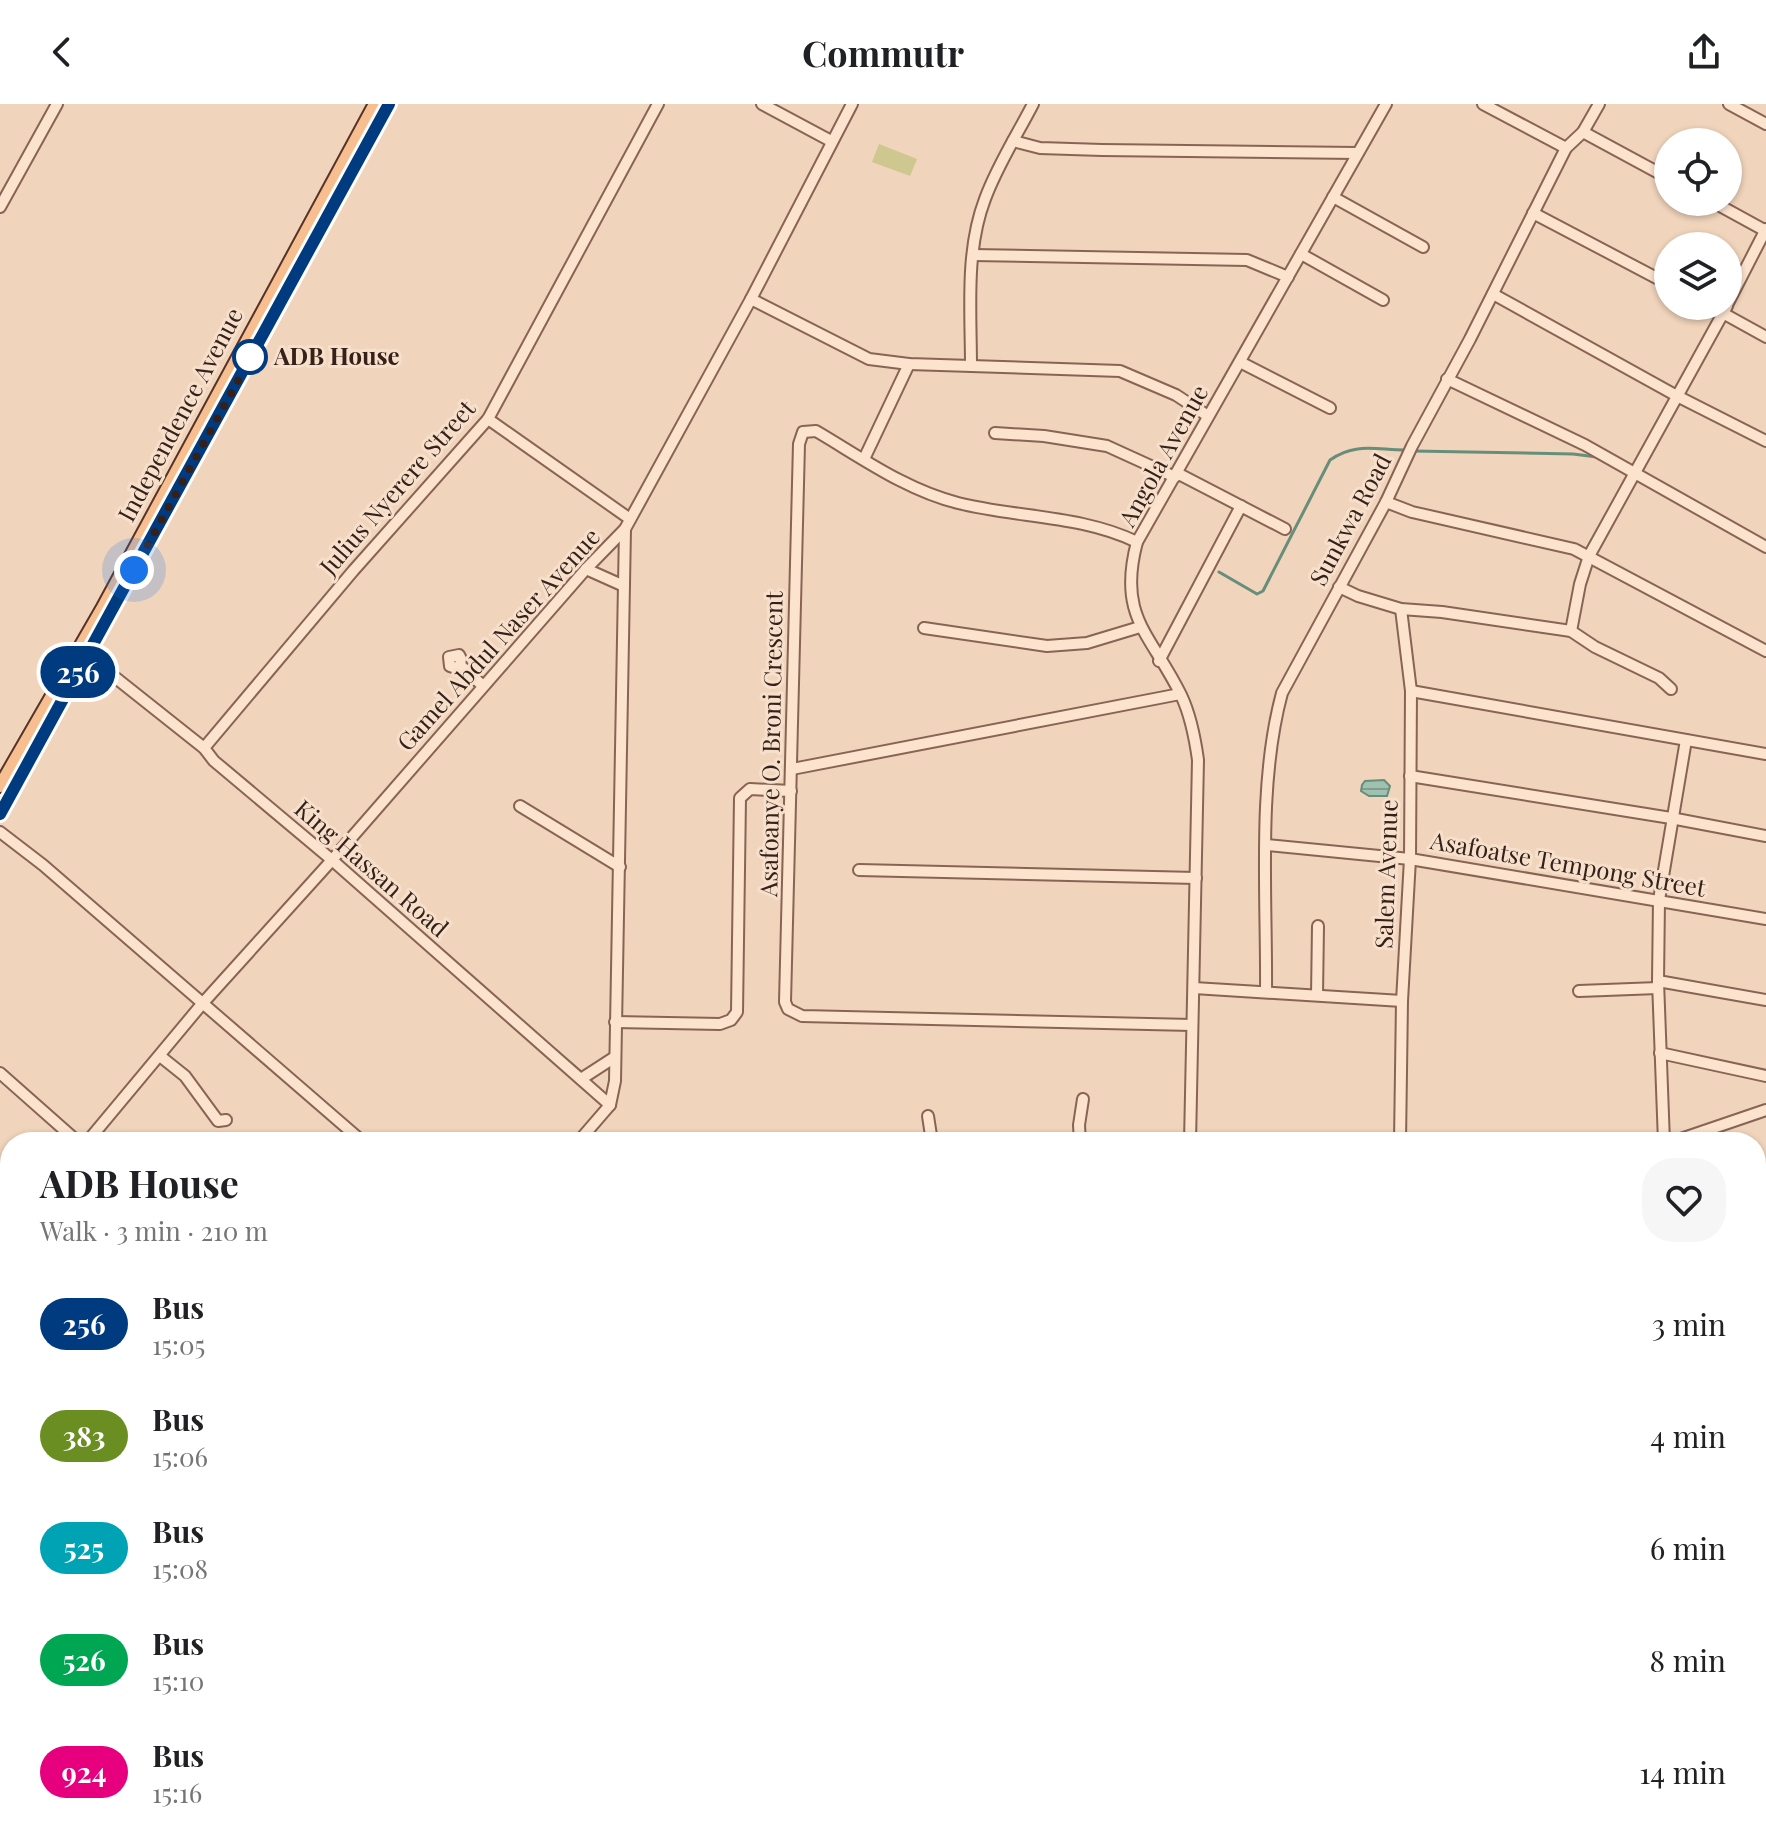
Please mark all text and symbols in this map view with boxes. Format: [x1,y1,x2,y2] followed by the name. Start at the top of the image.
[802,28,964,76] text: Commutr
[40,30,84,74] icon: back
[1682,30,1726,74] icon: share
[1654,128,1742,320] map controls
[1654,128,1742,216] button: locate
[1654,232,1742,320] button: layers
[109,302,249,526] street label: Independence Avenue
[273,339,400,371] place label: ADB House
[233,340,267,374] marker: ADB House
[1110,378,1214,533] street label: Angola Avenue
[311,392,482,582] street label: Julius Nyerere Street
[1301,447,1397,591] street label: Sunkwa Road
[389,520,606,757] street label: Gamel Abdul Naser Avenue
[114,550,154,590] your location
[751,590,789,898] street label: Asafoanye O. Broni Crescent
[32,646,124,698] line badge: 256
[56,653,100,690] text: 256
[289,792,456,943] street label: King Hassan Road
[1366,799,1404,949] street label: Salem Avenue
[1427,823,1709,903] street label: Asafoatse Tempong Street
[40,1157,239,1208] text: ADB House
[1642,1158,1726,1242] button: heart
[40,1213,268,1248] text: Walk · 3 min · 210 m
[152,1287,204,1327] text: Bus
[1652,1304,1726,1344] text: 3 min
[62,1305,106,1342] text: 256
[152,1327,205,1362] text: 15:05
[152,1399,204,1439] text: Bus
[1650,1416,1726,1456] text: 4 min
[63,1417,105,1454] text: 383
[152,1439,208,1474] text: 15:06
[152,1511,204,1551] text: Bus
[1650,1528,1726,1568] text: 6 min
[64,1529,104,1566] text: 525
[152,1551,208,1586] text: 15:08
[152,1623,204,1663] text: Bus
[1650,1640,1726,1680] text: 8 min
[62,1641,106,1678] text: 526
[152,1663,204,1698] text: 15:10
[152,1735,204,1775] text: Bus
[1639,1752,1726,1792] text: 14 min
[62,1753,106,1790] text: 924
[152,1775,202,1810] text: 15:16

